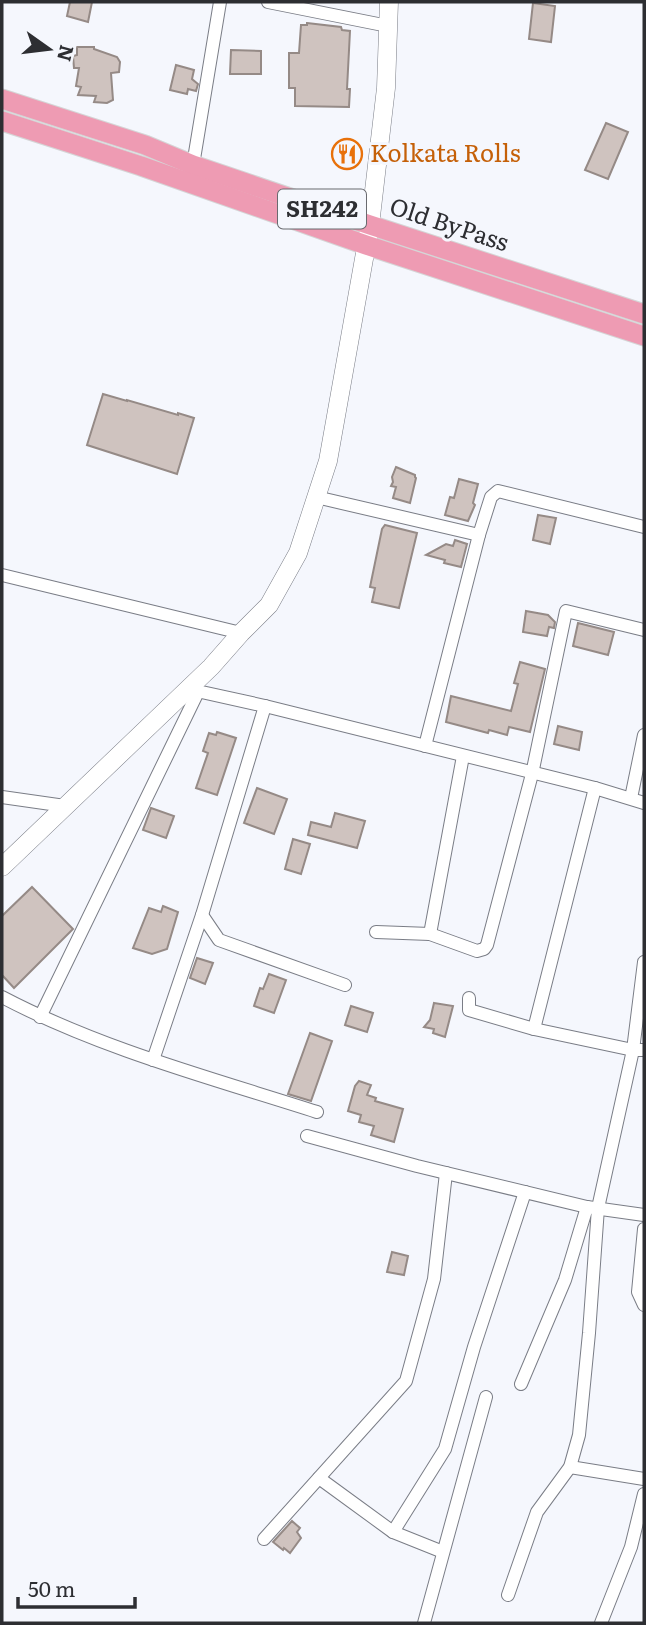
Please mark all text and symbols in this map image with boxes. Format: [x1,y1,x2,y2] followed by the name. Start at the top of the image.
[14,14,84,84] north arrow
[51,42,82,65] text: N
[370,134,521,169] place label: Kolkata Rolls
[330,137,364,171] restaurant icon: Kolkata Rolls
[386,187,514,258] street label: Old ByPass
[278,190,366,229] road number: SH242
[18,1566,135,1610] scale bar
[28,1572,75,1603] text: 50 m

